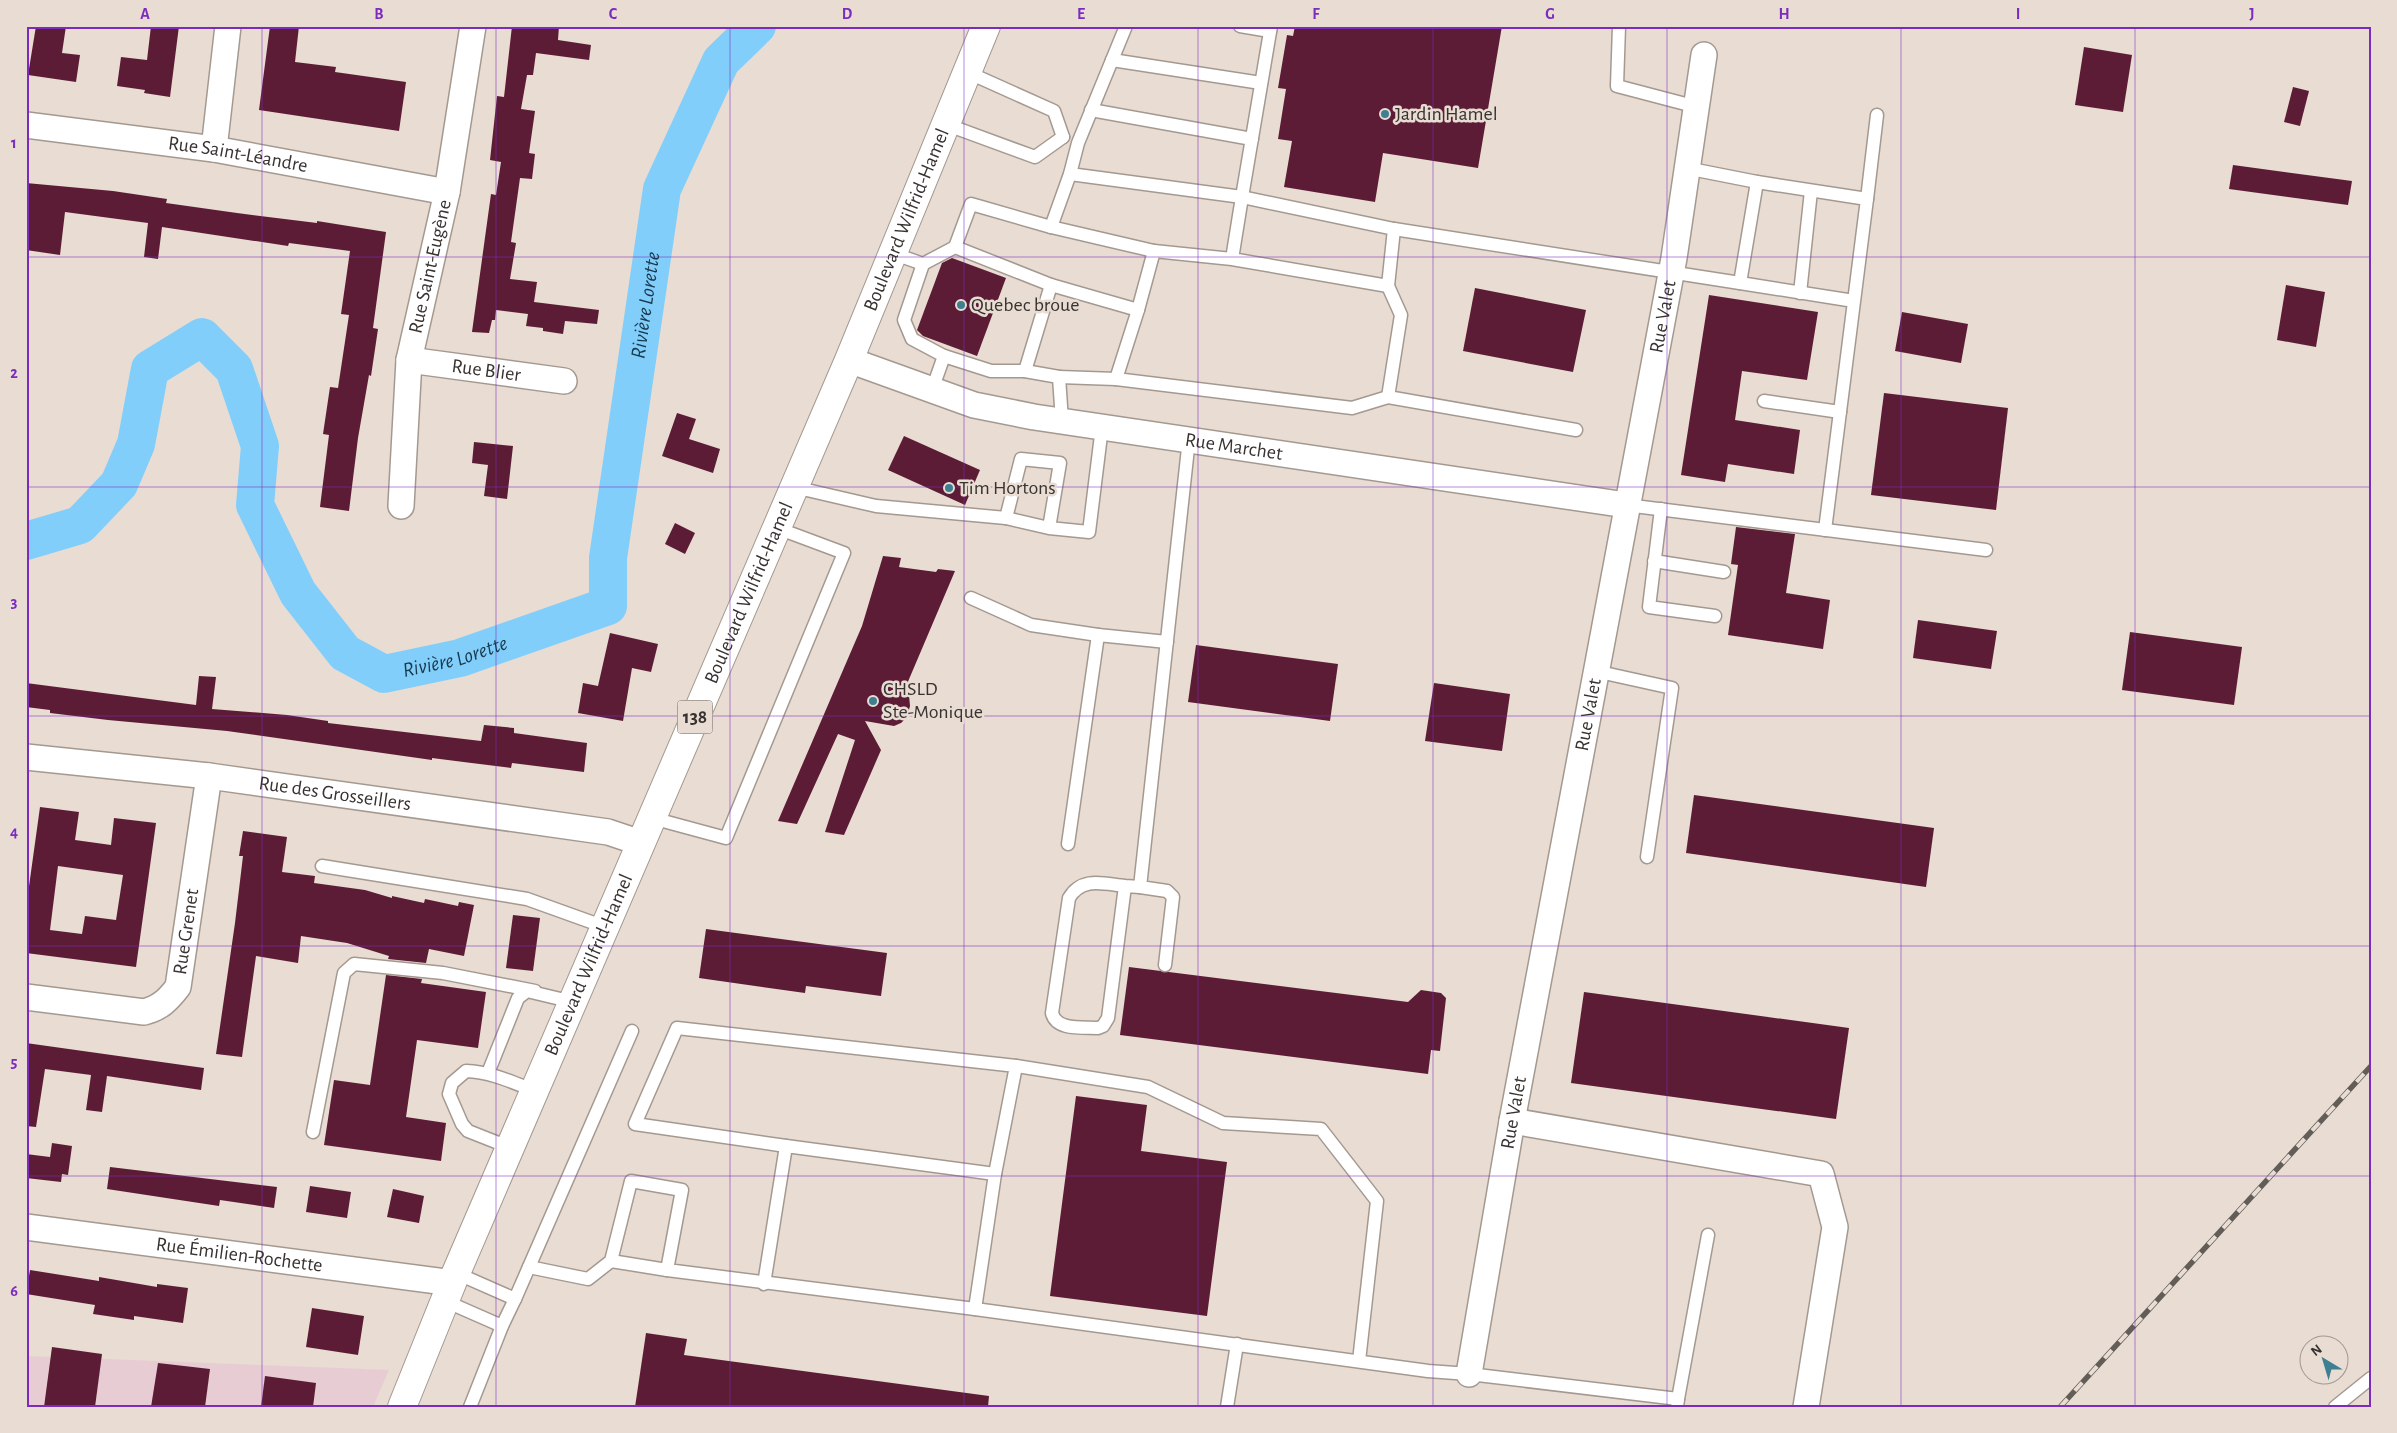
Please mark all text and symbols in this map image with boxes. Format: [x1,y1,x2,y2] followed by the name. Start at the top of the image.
[140,6,150,22] text: A
[374,6,384,22] text: B
[609,6,618,22] text: C
[842,6,853,22] text: D
[1077,6,1085,22] text: E
[1312,6,1320,22] text: F
[1545,6,1555,22] text: G
[1778,6,1790,22] text: H
[2016,6,2020,22] text: I
[2249,6,2255,22] text: J
[1395,104,1498,124] place label: Jardin Hamel
[1379,108,1391,120] marker: Jardin Hamel
[860,126,953,314] street label: Boulevard Wilfrid-Hamel
[167,133,309,176] street label: Rue Saint-Léandre
[11,135,17,151] text: 1
[405,198,455,335] street label: Rue Saint-Eugène
[627,250,663,360] water label: Rivière Lorette
[1646,278,1680,355] street label: Rue Valet
[971,295,1079,315] place label: Quebec broue
[955,299,967,311] marker: Quebec broue
[450,356,523,385] street label: Rue Blier
[10,365,18,381] text: 2
[1184,430,1284,464] street label: Rue Marchet
[959,478,1056,498] place label: Tim Hortons
[943,482,955,494] marker: Tim Hortons
[701,499,797,687] street label: Boulevard Wilfrid-Hamel
[11,594,18,610] text: 3
[401,632,510,680] water label: Rivière Lorette
[1572,676,1605,753] street label: Rue Valet
[883,679,983,722] place label: CHSLD Ste-Monique
[867,695,879,707] marker: CHSLD Ste-Monique
[678,700,712,734] road number: 138
[257,773,412,814] street label: Rue des Grosseillers
[10,824,18,840] text: 4
[541,871,637,1059] street label: Boulevard Wilfrid-Hamel
[170,887,202,976] street label: Rue Grenet
[11,1054,18,1070] text: 5
[1497,1074,1530,1151] street label: Rue Valet
[155,1234,324,1276] street label: Rue Émilien-Rochette
[10,1283,18,1299] text: 6
[2300,1336,2350,1386] north arrow
[2308,1342,2325,1359] text: N

